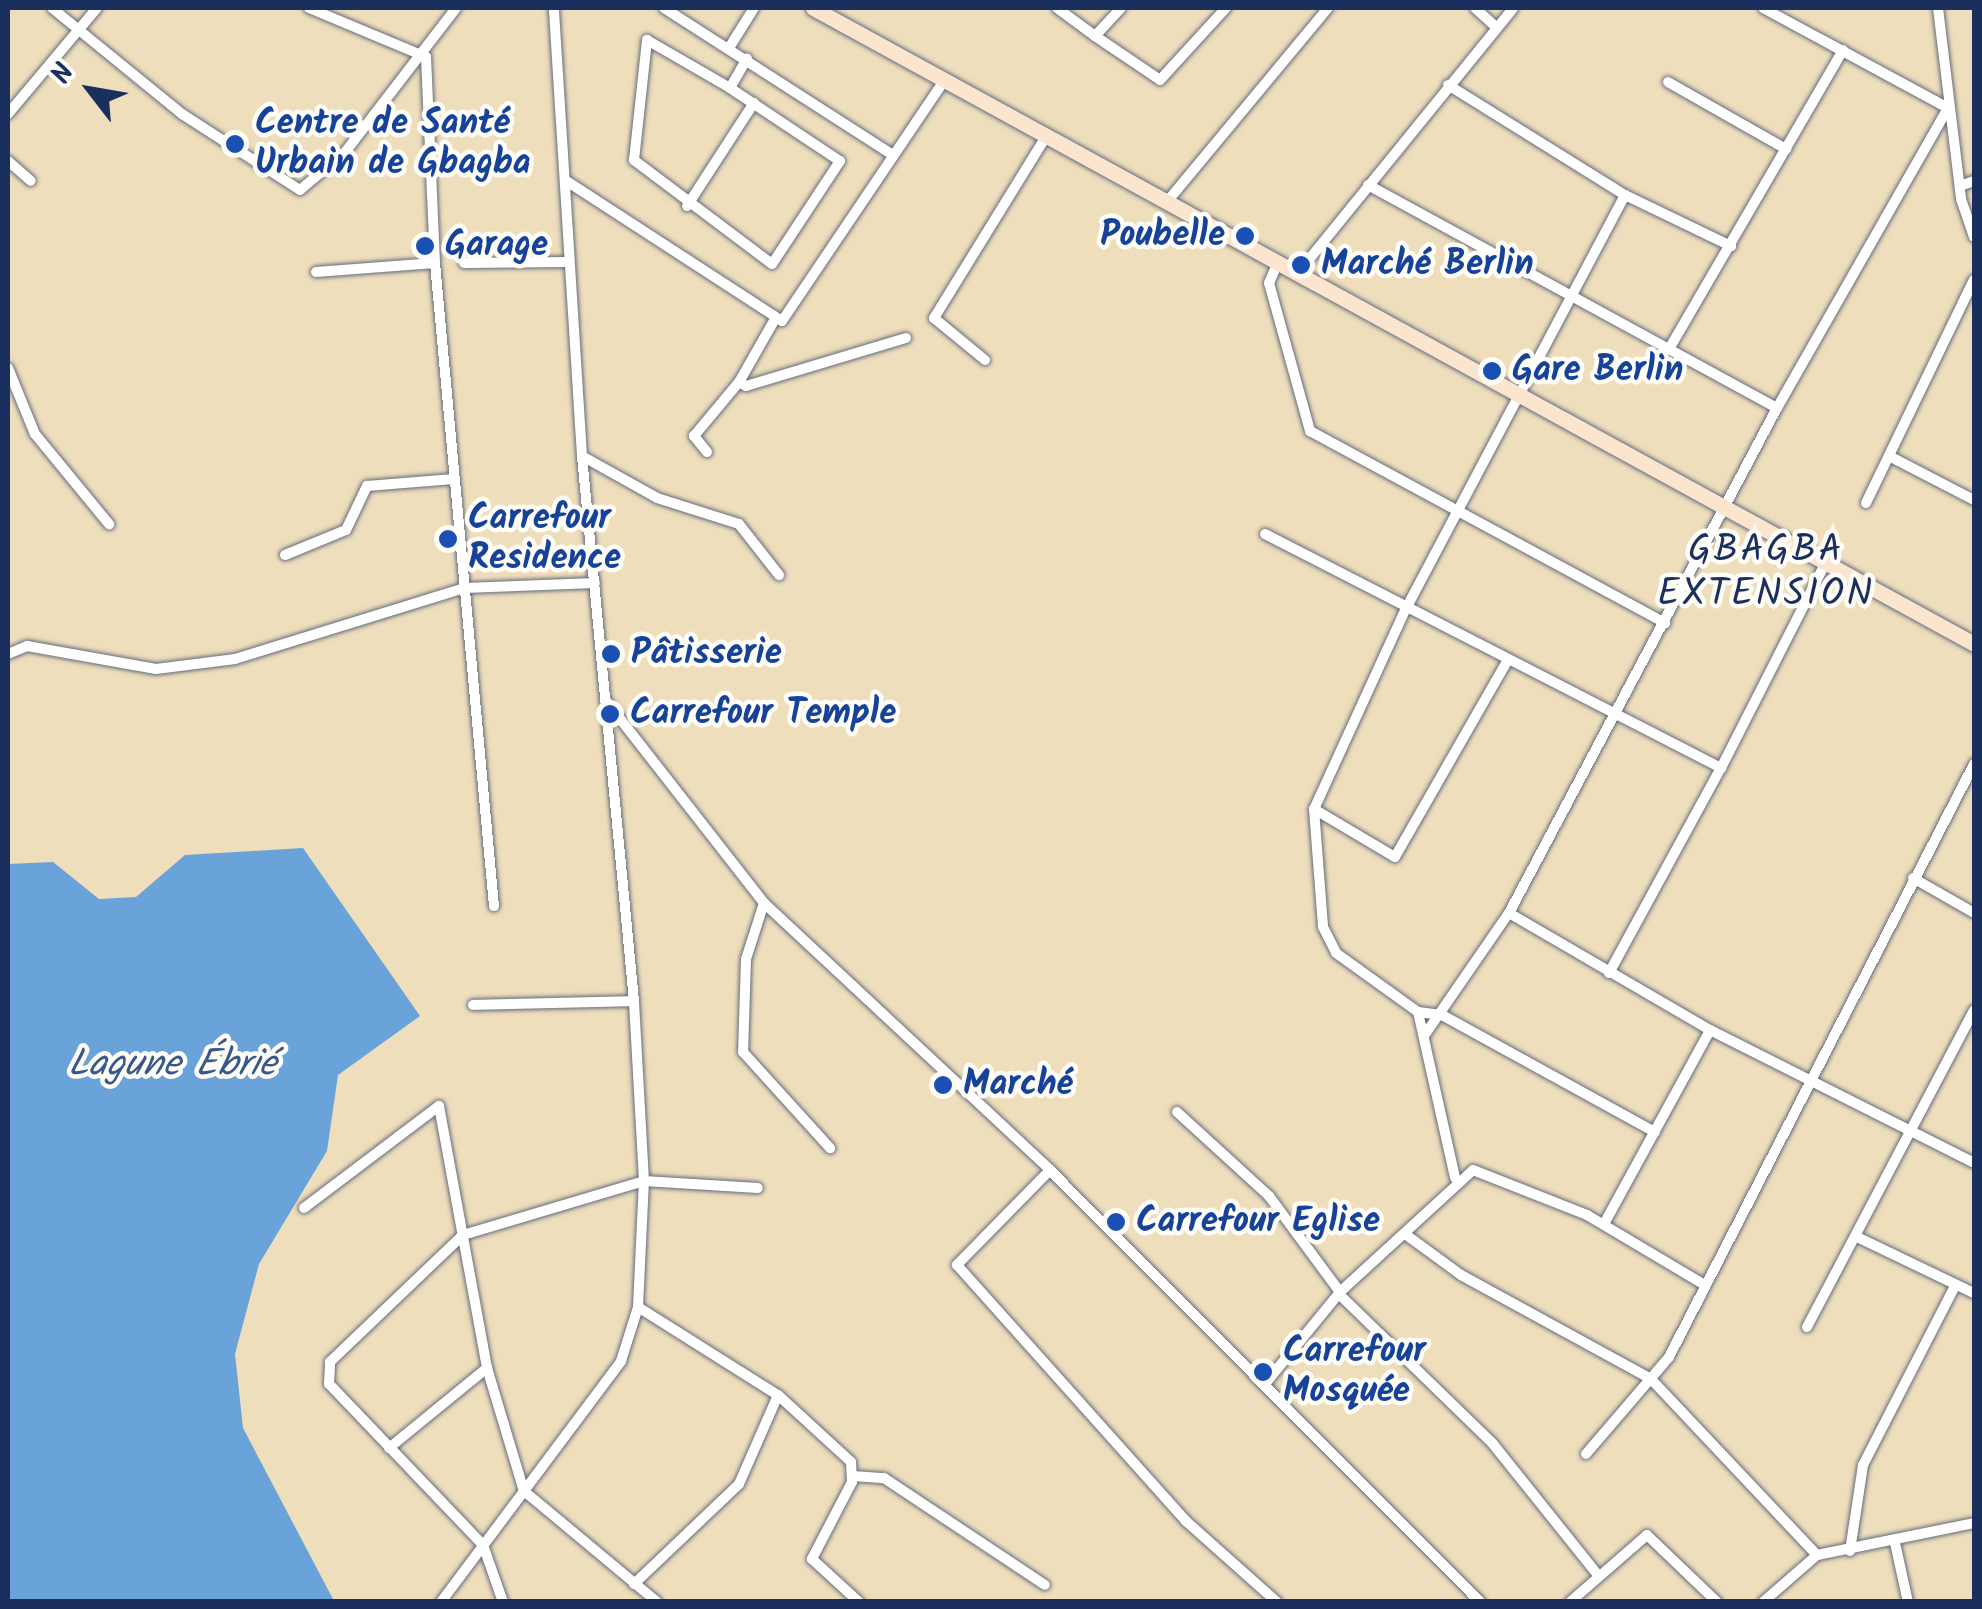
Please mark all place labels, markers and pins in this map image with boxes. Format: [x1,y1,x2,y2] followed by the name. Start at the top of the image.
[255,103,531,185] place label: Centre de Santé Urbain de Gbagba
[224,133,246,155] marker: Centre de Santé Urbain de Gbagba
[1100,215,1225,257] place label: Poubelle
[445,225,548,267] place label: Garage
[1234,225,1256,247] marker: Poubelle
[414,235,436,257] marker: Garage
[1321,244,1534,286] place label: Marché Berlin
[1290,254,1312,276] marker: Marché Berlin
[1512,350,1683,392] place label: Gare Berlin
[1481,360,1503,382] marker: Gare Berlin
[468,498,621,580] place label: Carrefour Residence
[437,528,459,550] marker: Carrefour Residence
[631,633,782,675] place label: Pâtisserie
[600,643,622,665] marker: Pâtisserie
[630,693,896,735] place label: Carrefour Temple
[599,703,621,725] marker: Carrefour Temple
[963,1064,1073,1106] place label: Marché
[932,1074,954,1096] marker: Marché
[1136,1201,1380,1243] place label: Carrefour Eglise
[1105,1211,1127,1233] marker: Carrefour Eglise
[1283,1331,1426,1413] place label: Carrefour Mosquée
[1252,1361,1274,1383] marker: Carrefour Mosquée

